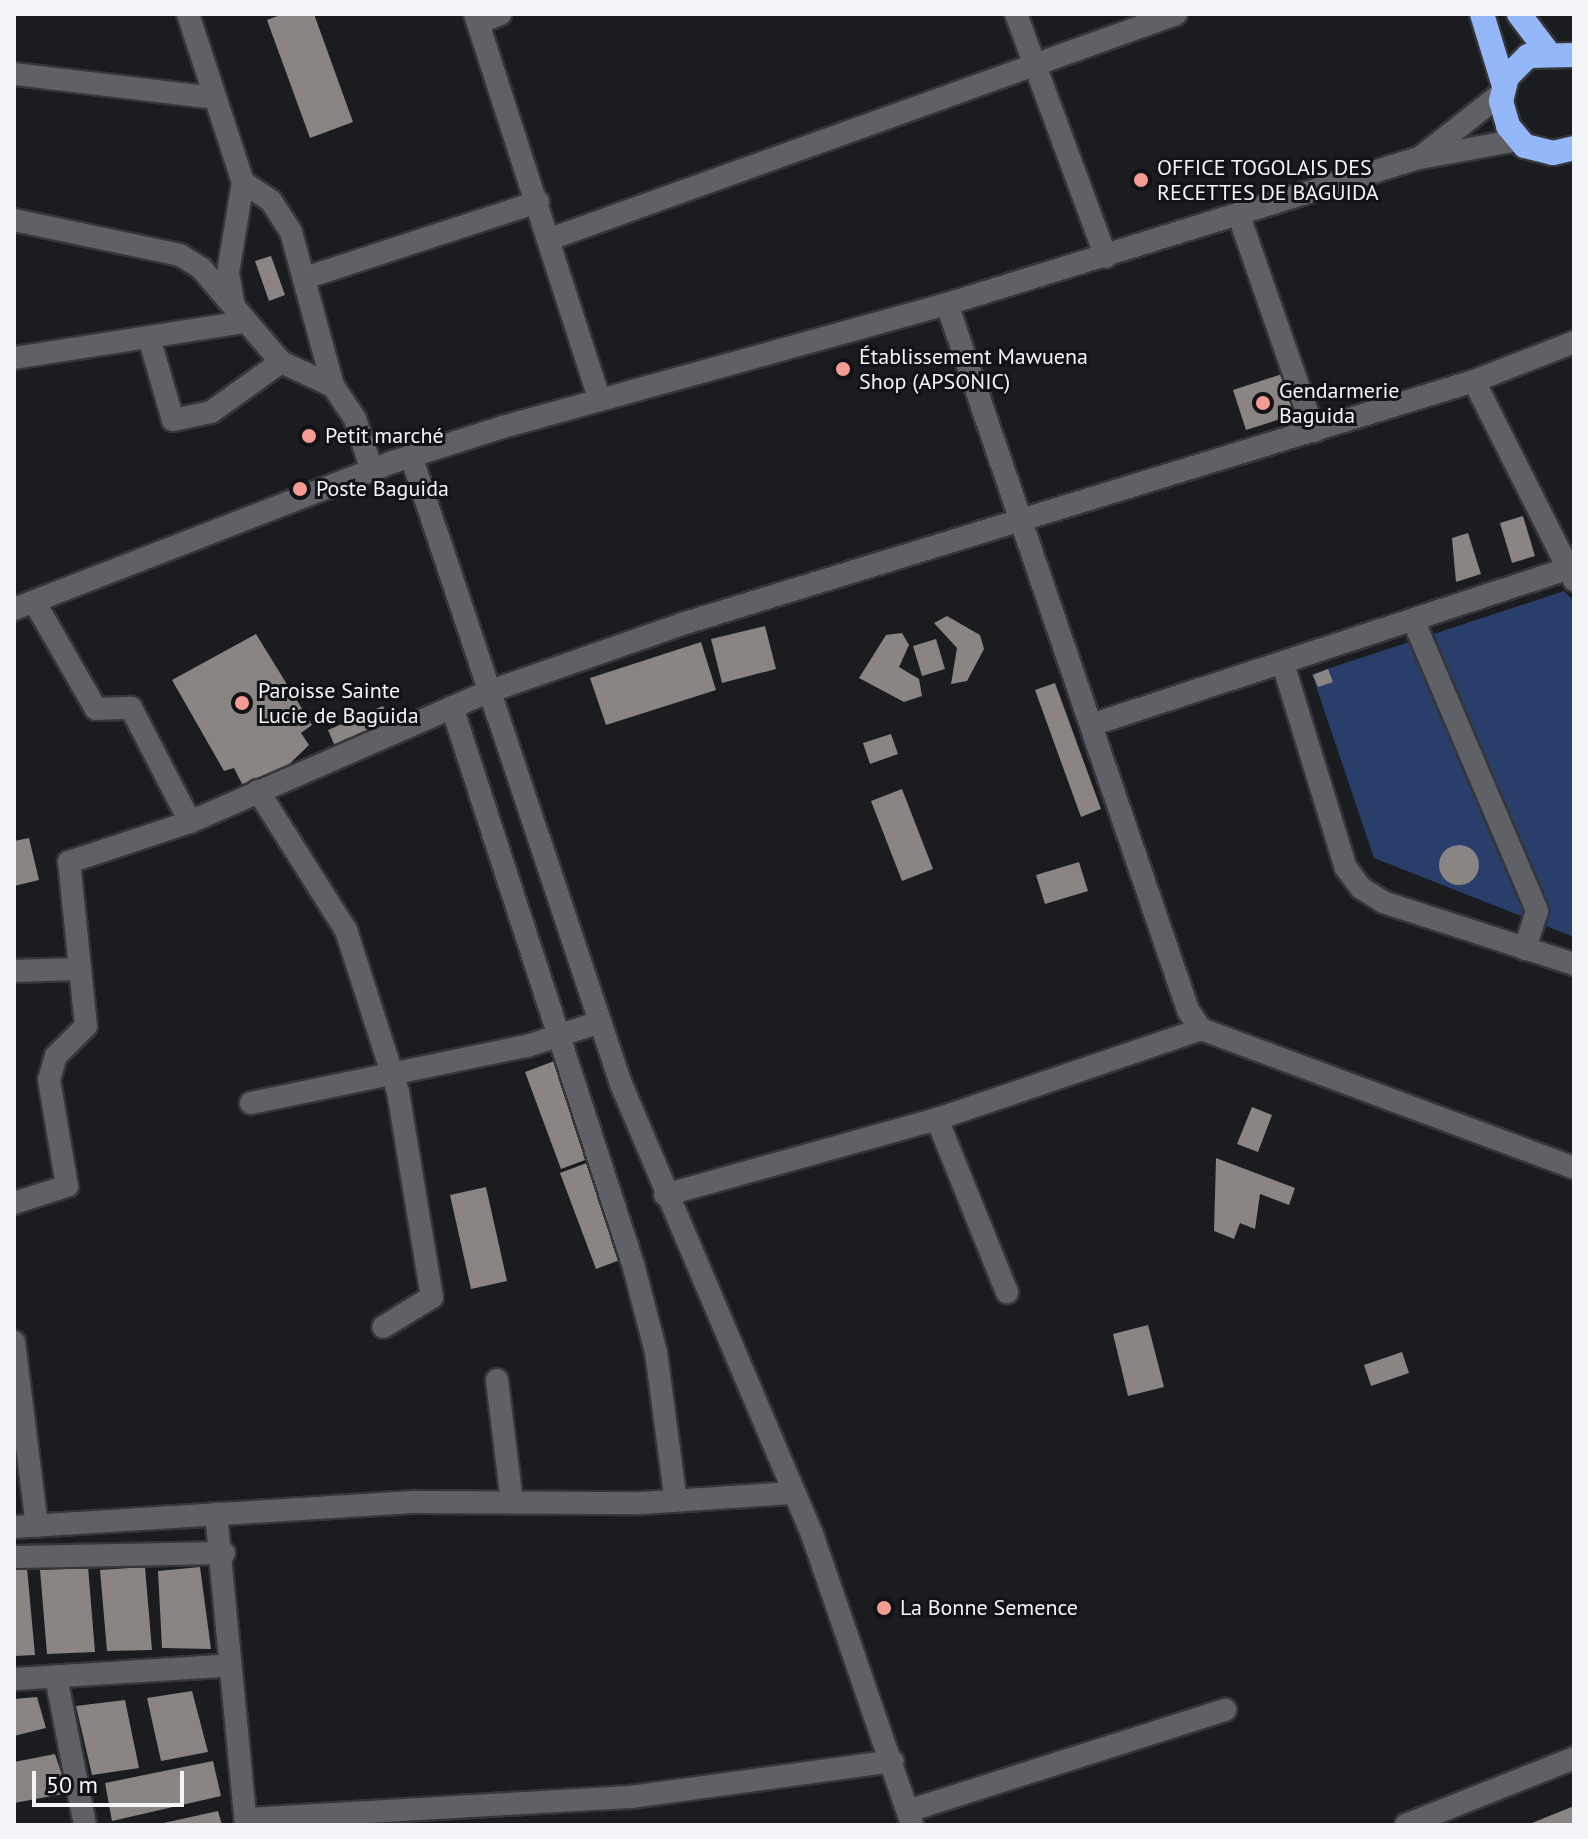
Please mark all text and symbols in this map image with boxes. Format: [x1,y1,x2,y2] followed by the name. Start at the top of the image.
[1157,154,1379,206] place label: OFFICE TOGOLAIS DES RECETTES DE BAGUIDA
[1132,171,1150,189] marker: OFFICE TOGOLAIS DES RECETTES DE BAGUIDA
[859,343,1088,394] place label: Établissement Mawuena Shop (APSONIC)
[834,360,852,378] marker: Établissement Mawuena Shop (APSONIC)
[1279,377,1399,428] place label: Gendarmerie Baguida
[1254,394,1272,412] marker: Gendarmerie Baguida
[325,423,444,449] place label: Petit marché
[300,427,318,445] marker: Petit marché
[316,476,449,502] place label: Poste Baguida
[291,480,309,498] marker: Poste Baguida
[258,677,419,728] place label: Paroisse Sainte Lucie de Baguida
[233,694,251,712] marker: Paroisse Sainte Lucie de Baguida
[900,1595,1078,1621] place label: La Bonne Semence
[875,1599,893,1617] marker: La Bonne Semence
[36,1755,188,1805] scale bar
[46,1769,98,1800] text: 50 m

